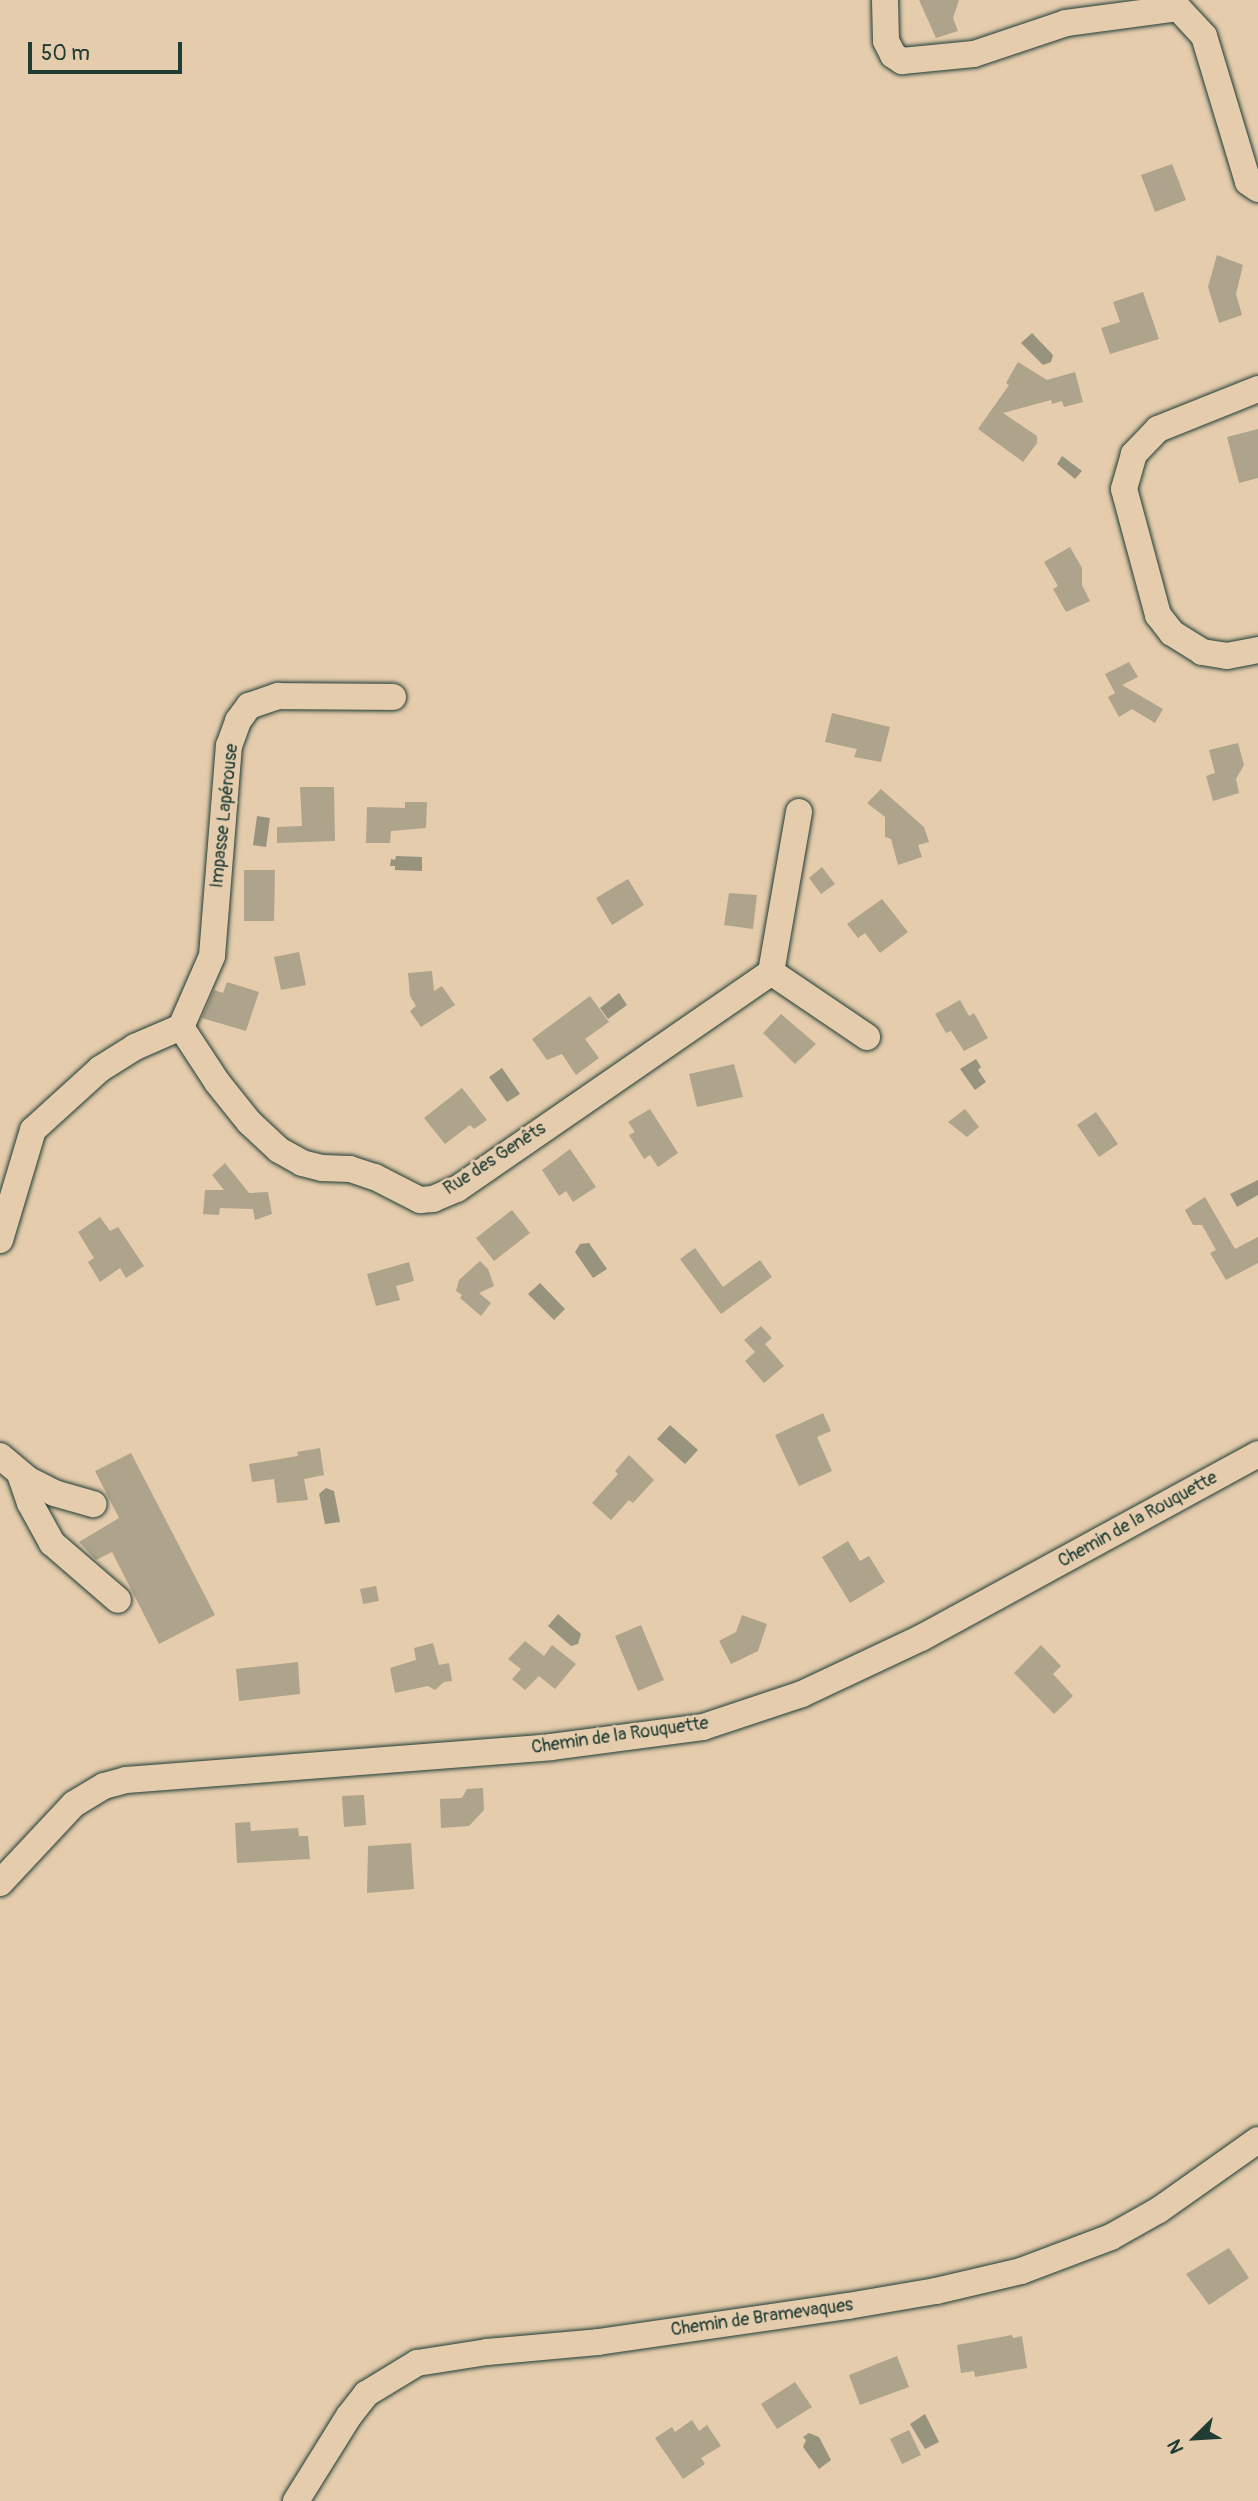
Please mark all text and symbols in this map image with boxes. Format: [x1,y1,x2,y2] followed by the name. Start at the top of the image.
[32,28,186,72] scale bar
[41,40,90,67] text: 50 m
[207,743,243,889] street label: Impasse Lapérouse
[440,1118,550,1200] street label: Rue des Genêts
[1055,1467,1221,1573] street label: Chemin de la Rouquette
[530,1713,710,1759] street label: Chemin de la Rouquette
[669,2295,855,2341] street label: Chemin de Bramevaques
[1160,2403,1230,2473] north arrow
[1162,2436,1189,2457] text: N

